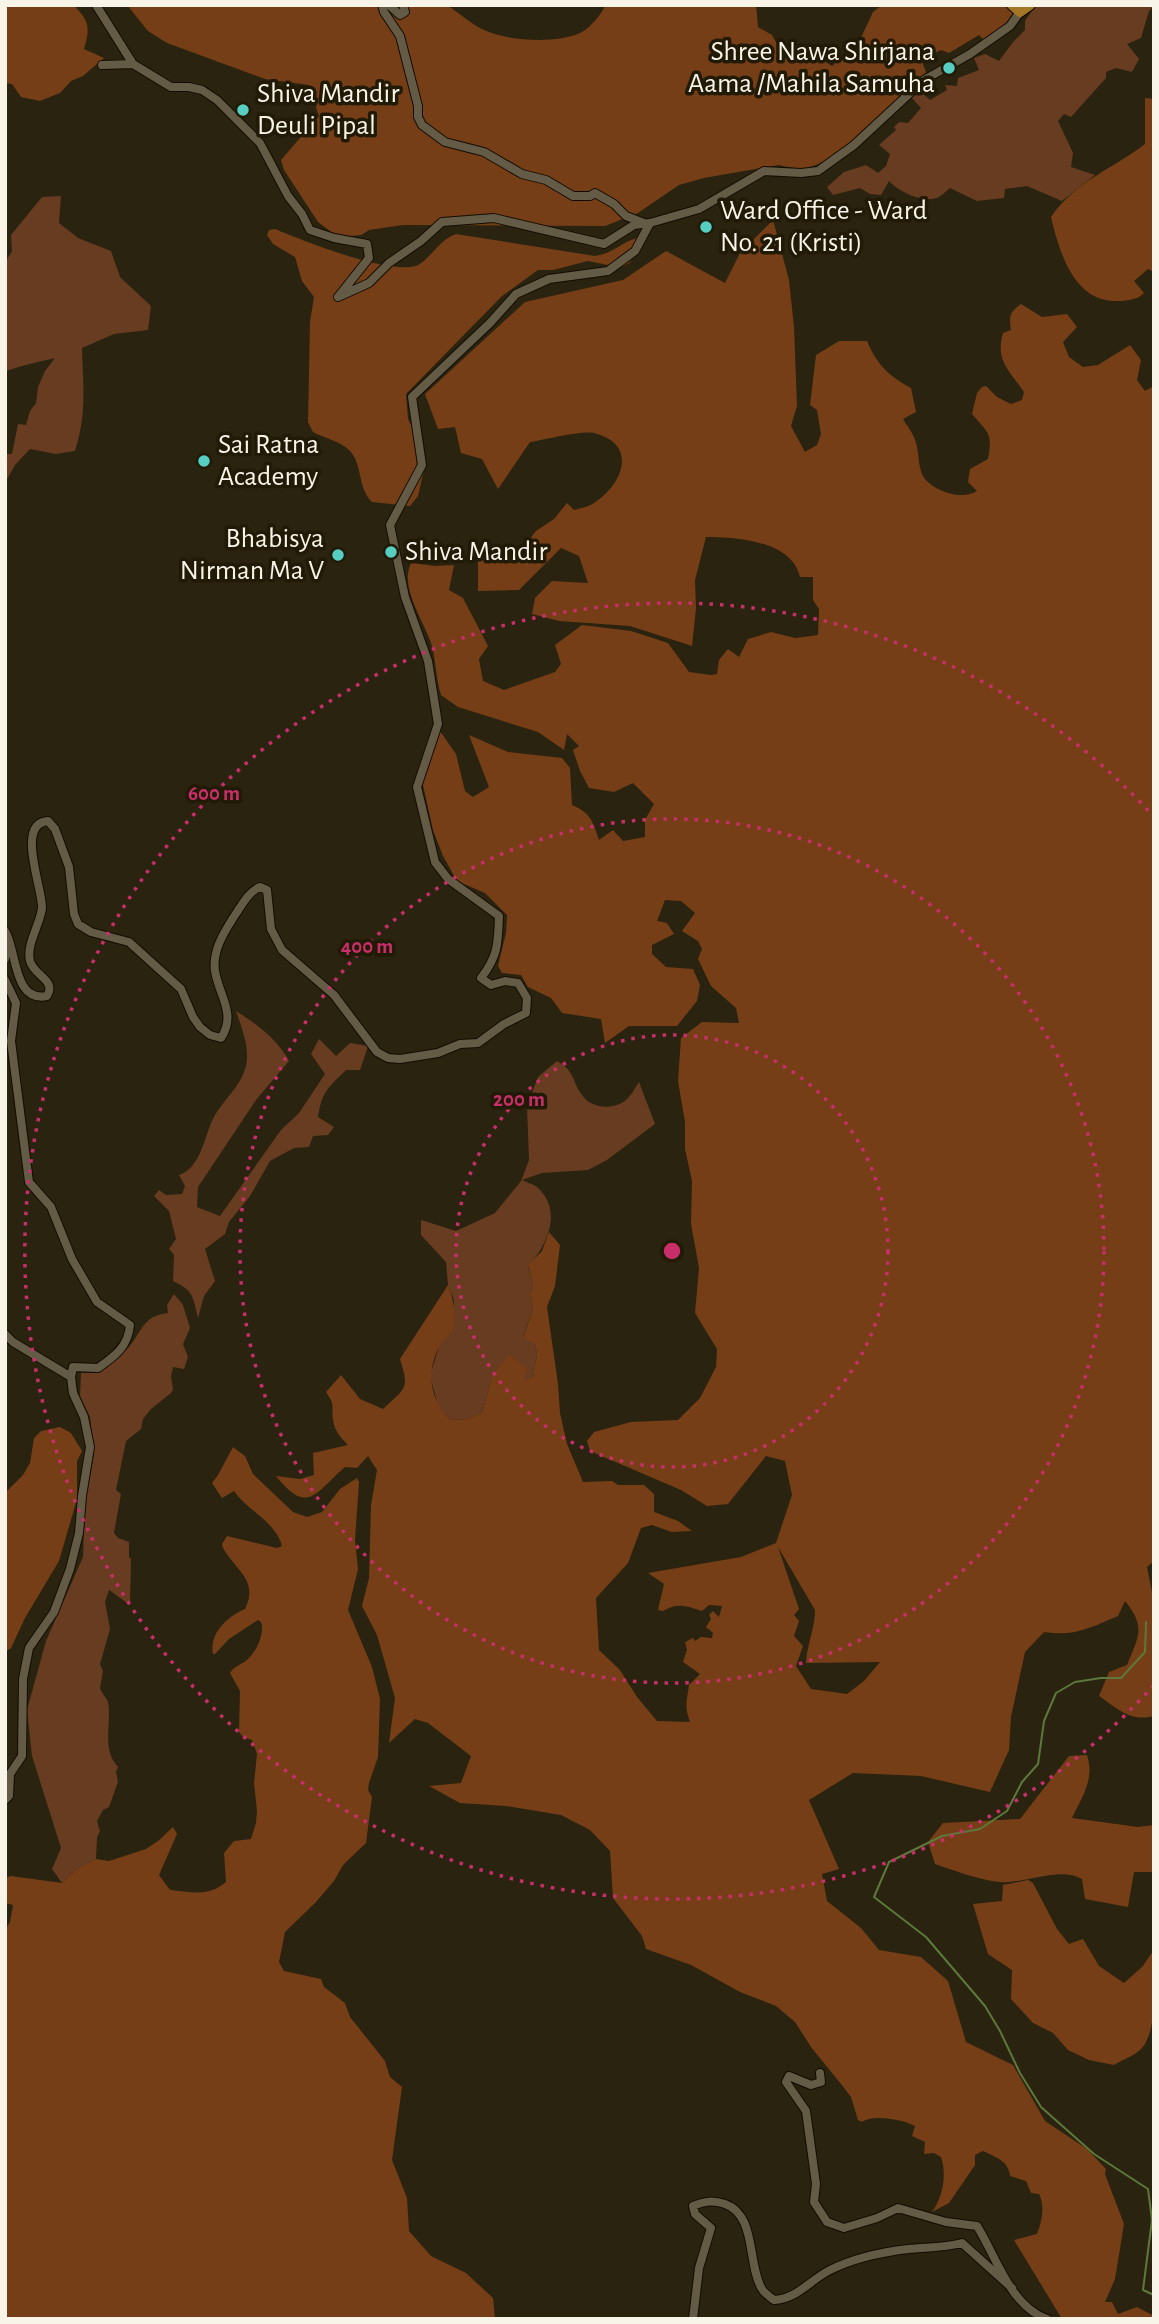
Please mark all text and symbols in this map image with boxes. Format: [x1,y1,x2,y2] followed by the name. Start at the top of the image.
[688,38,935,98] place label: Shree Nawa Shirjana Aama /Mahila Samuha
[941,60,957,76] marker: Shree Nawa Shirjana Aama /Mahila Samuha
[257,80,399,140] place label: Shiva Mandir Deuli Pipal
[235,102,251,118] marker: Shiva Mandir Deuli Pipal
[720,197,927,257] place label: Ward Office - Ward No. 21 (Kristi)
[698,219,714,235] marker: Ward Office - Ward No. 21 (Kristi)
[218,431,319,491] place label: Sai Ratna Academy
[196,453,212,469] marker: Sai Ratna Academy
[180,525,324,585] place label: Bhabisya Nirman Ma V
[405,538,547,566] place label: Shiva Mandir
[383,544,399,560] marker: Shiva Mandir
[330,547,346,563] marker: Bhabisya Nirman Ma V
[188,783,240,804] text: 600 m
[341,936,393,957] text: 400 m
[493,1089,545,1110] text: 200 m
[660,1239,684,1263] centre of rings

